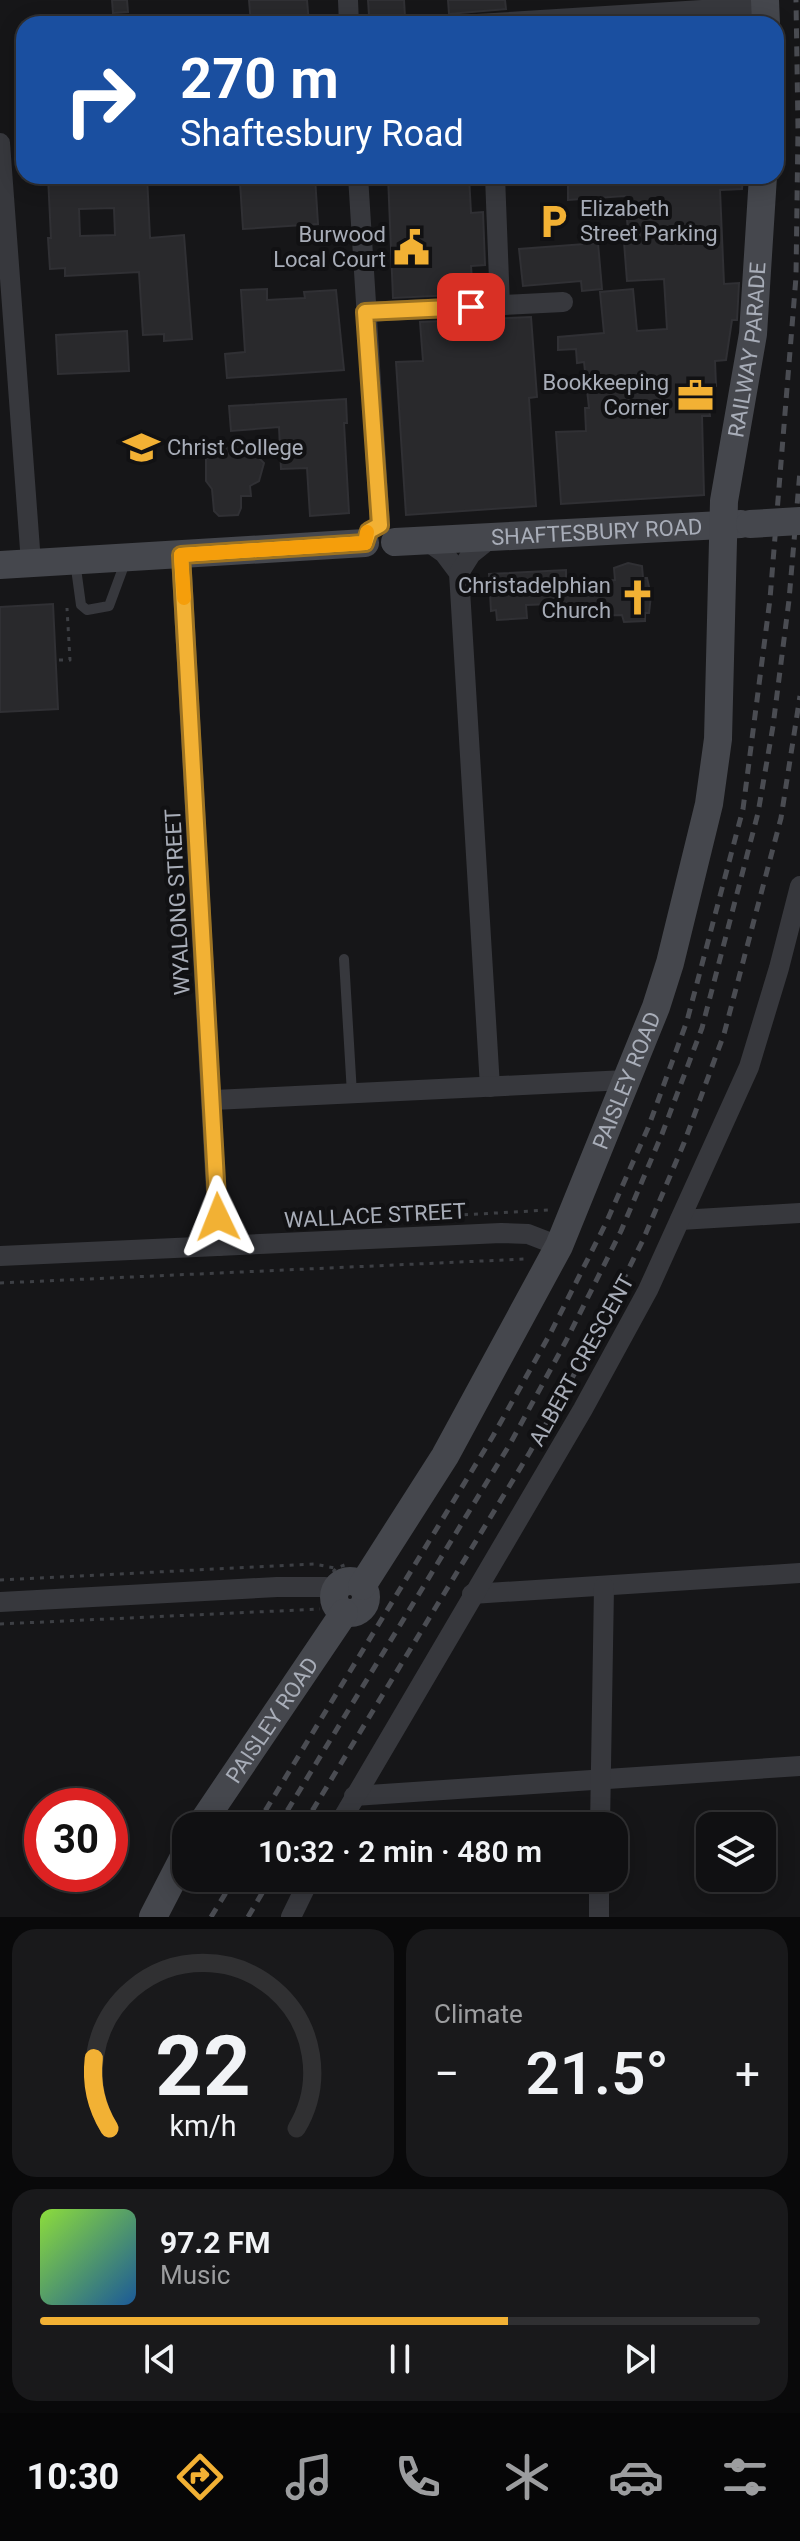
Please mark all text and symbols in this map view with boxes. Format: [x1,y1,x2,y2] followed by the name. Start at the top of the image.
[180,46,339,112] text: 270 m
[48,48,152,152] icon: right
[180,113,464,155] text: Shaftesbury Road
[580,196,718,246] place label: Elizabeth Street Parking
[535,202,573,240] parking icon: Elizabeth Street Parking
[273,222,386,272] place label: Burwood Local Court
[393,228,431,266] public building icon: Burwood Local Court
[723,261,771,439] street label: RAILWAY PARADE
[437,273,505,341] pin
[449,285,493,329] icon: arrive
[543,370,670,420] place label: Bookkeeping Corner
[676,376,714,414] office icon: Bookkeeping Corner
[122,428,160,466] school or university icon: Christ College
[167,435,304,460] place label: Christ College
[491,514,703,550] street label: SHAFTESBURY ROAD
[458,573,611,623] place label: Christadelphian Church
[618,579,656,617] church icon: Christadelphian Church
[160,808,195,996] street label: WYALONG STREET
[588,1008,666,1153] street label: PAISLEY ROAD
[176,1175,260,1259] position arrow
[284,1198,467,1233] street label: WALLACE STREET
[524,1270,639,1450] street label: ALBERT CRESCENT
[221,1653,323,1788] street label: PAISLEY ROAD
[24,1788,128,1892] speed limit sign: 30
[696,1812,776,1892] map controls
[696,1812,776,1892] button: layers
[258,1834,542,1869] text: 10:32 · 2 min · 480 m
[434,1999,523,2029] text: Climate
[155,2018,251,2115] text: 22
[526,2038,669,2109] text: 21.5°
[434,2048,459,2100] text: −
[735,2048,760,2100] text: +
[169,2109,237,2143] text: km/h
[160,2225,271,2260] text: 97.2 FM
[160,2260,230,2290] text: Music
[138,2337,182,2381] icon: previous
[378,2337,422,2381] icon: pause
[618,2337,662,2381] icon: next
[172,2449,228,2505] icon: directions
[281,2449,337,2505] icon: music
[390,2449,446,2505] icon: phone
[499,2449,555,2505] icon: climate
[608,2449,664,2505] icon: car
[717,2449,773,2505] icon: filters
[27,2456,119,2498] text: 10:30

